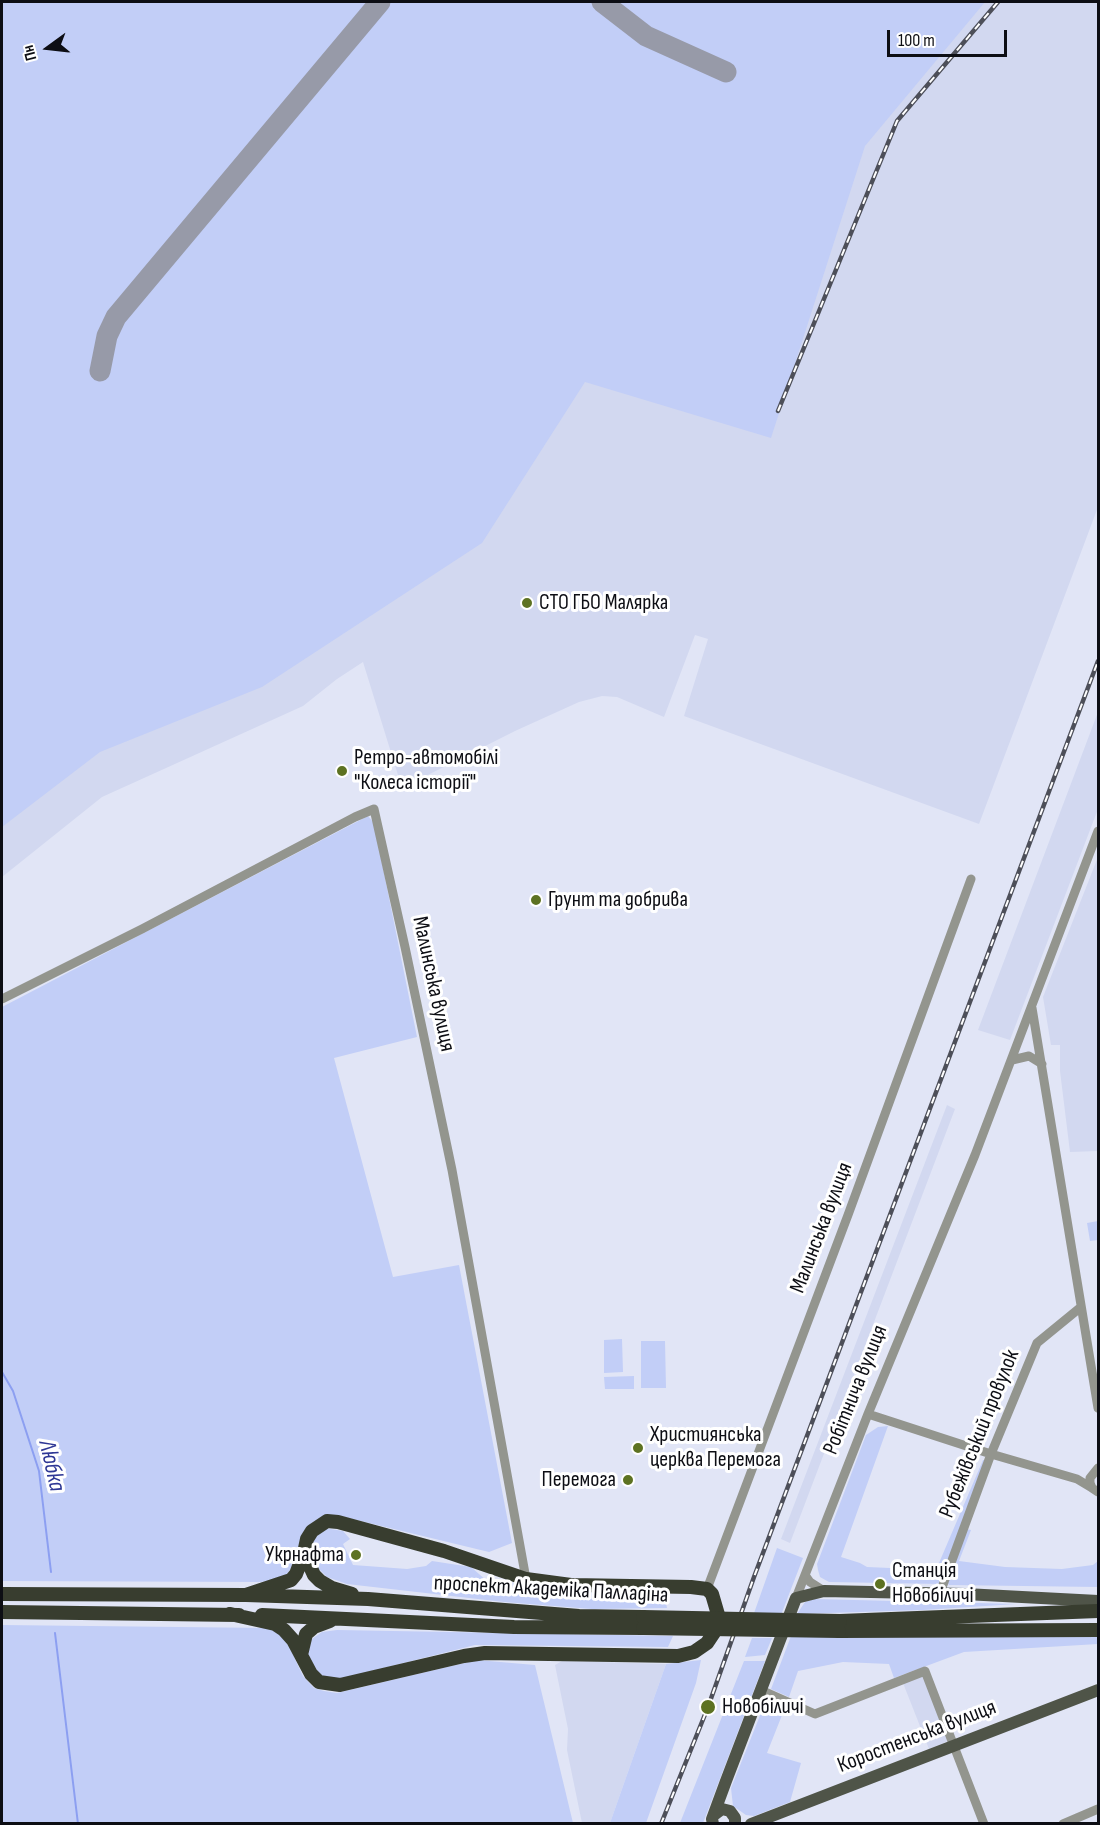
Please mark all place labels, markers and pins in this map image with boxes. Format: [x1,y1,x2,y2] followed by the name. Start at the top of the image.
[539,590,668,616] place label: СТО ГБО Малярка
[520,596,534,610] marker: СТО ГБО Малярка
[354,745,498,796] place label: Ретро-автомобілі "Колеса історії"
[335,764,349,778] marker: Ретро-автомобілі "Колеса історії"
[548,887,688,913] place label: Грунт та добрива
[529,893,543,907] marker: Грунт та добрива
[650,1422,781,1474] place label: Християнська церква Перемога
[631,1441,645,1455] marker: Християнська церква Перемога
[542,1467,616,1493] place label: Перемога
[621,1473,635,1487] marker: Перемога
[265,1542,344,1568] place label: Укрнафта
[349,1548,363,1562] marker: Укрнафта
[892,1558,974,1610] place label: Станція Новобіличі
[873,1577,887,1591] marker: Станція Новобіличі
[722,1694,804,1720] place label: Новобіличі
[699,1698,717,1716] marker: Новобіличі

